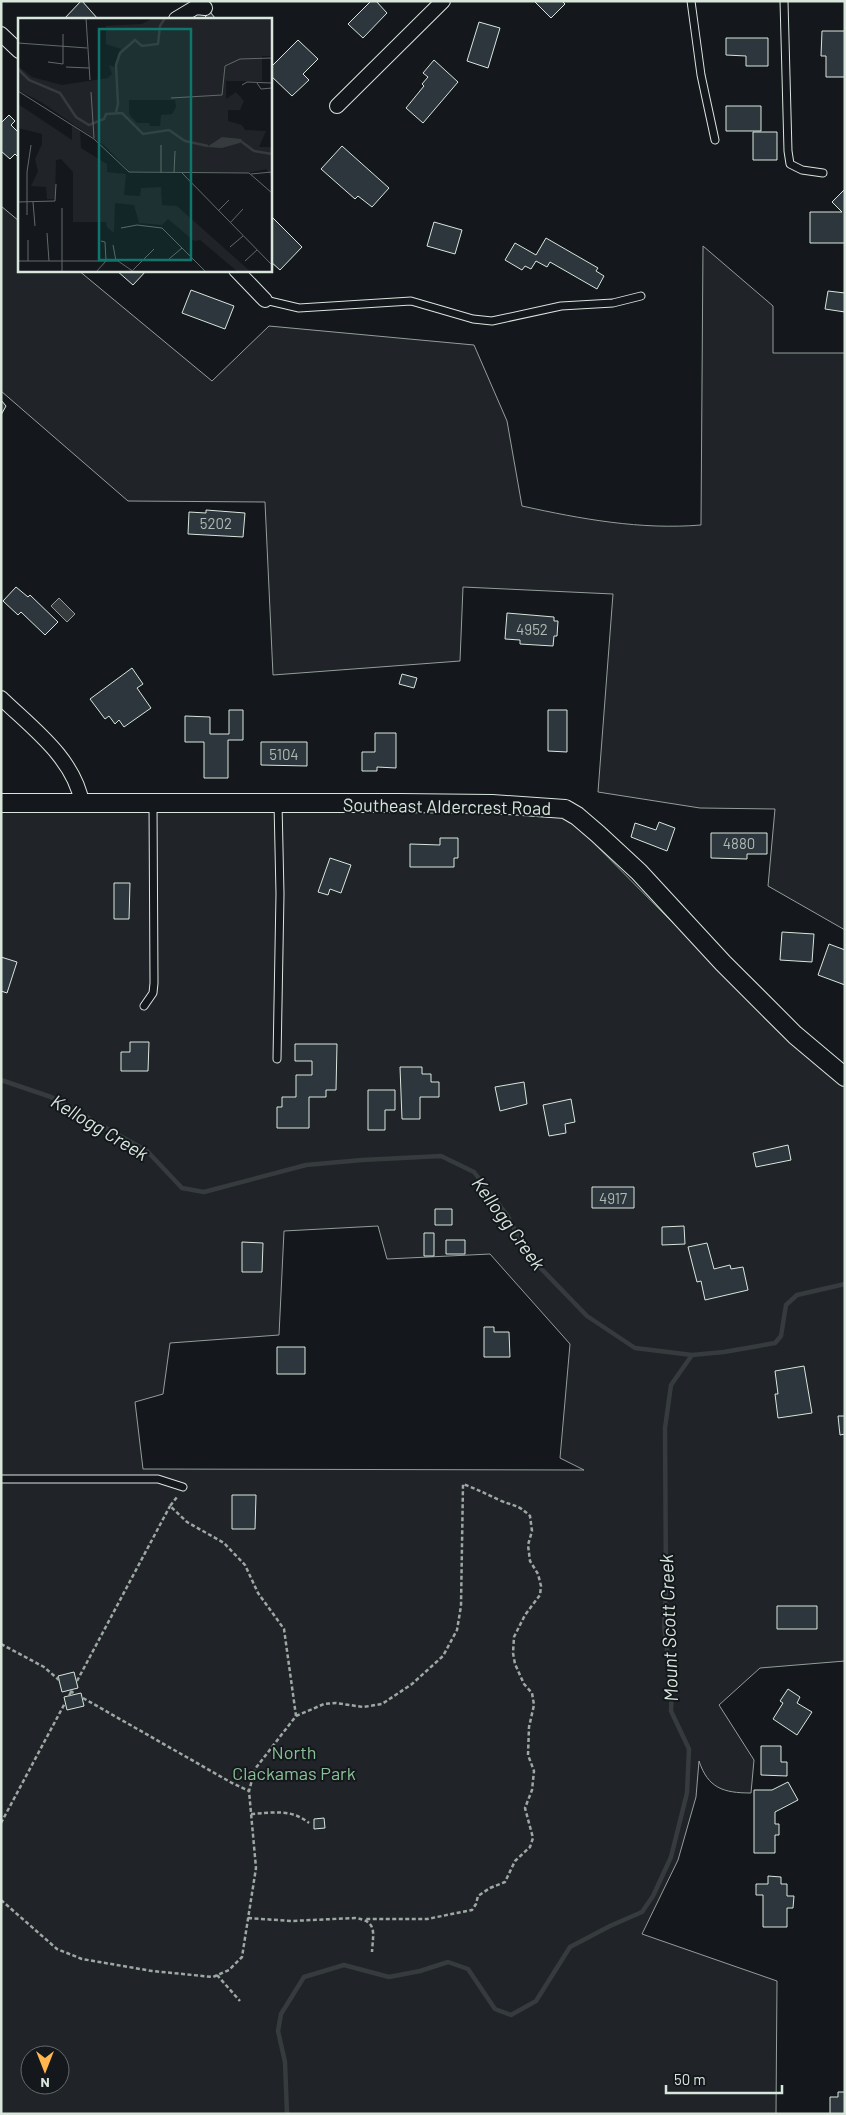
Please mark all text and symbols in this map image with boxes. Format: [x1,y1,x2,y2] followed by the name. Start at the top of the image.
[18,18,271,271] inset map
[200,514,232,532] house number: 5202
[516,620,548,638] house number: 4952
[269,745,299,763] house number: 5104
[343,793,551,819] street label: Southeast Aldercrest Road
[723,834,755,852] house number: 4880
[47,1089,153,1165] water label: Kellogg Creek
[468,1172,551,1275] water label: Kellogg Creek
[599,1189,627,1207] house number: 4917
[654,1553,682,1702] water label: Mount Scott Creek
[232,1741,356,1784] park label: North Clackamas Park
[20,2045,70,2095] north arrow
[666,2062,782,2094] scale bar
[674,2070,706,2088] text: 50 m
[40,2075,50,2092] text: N

